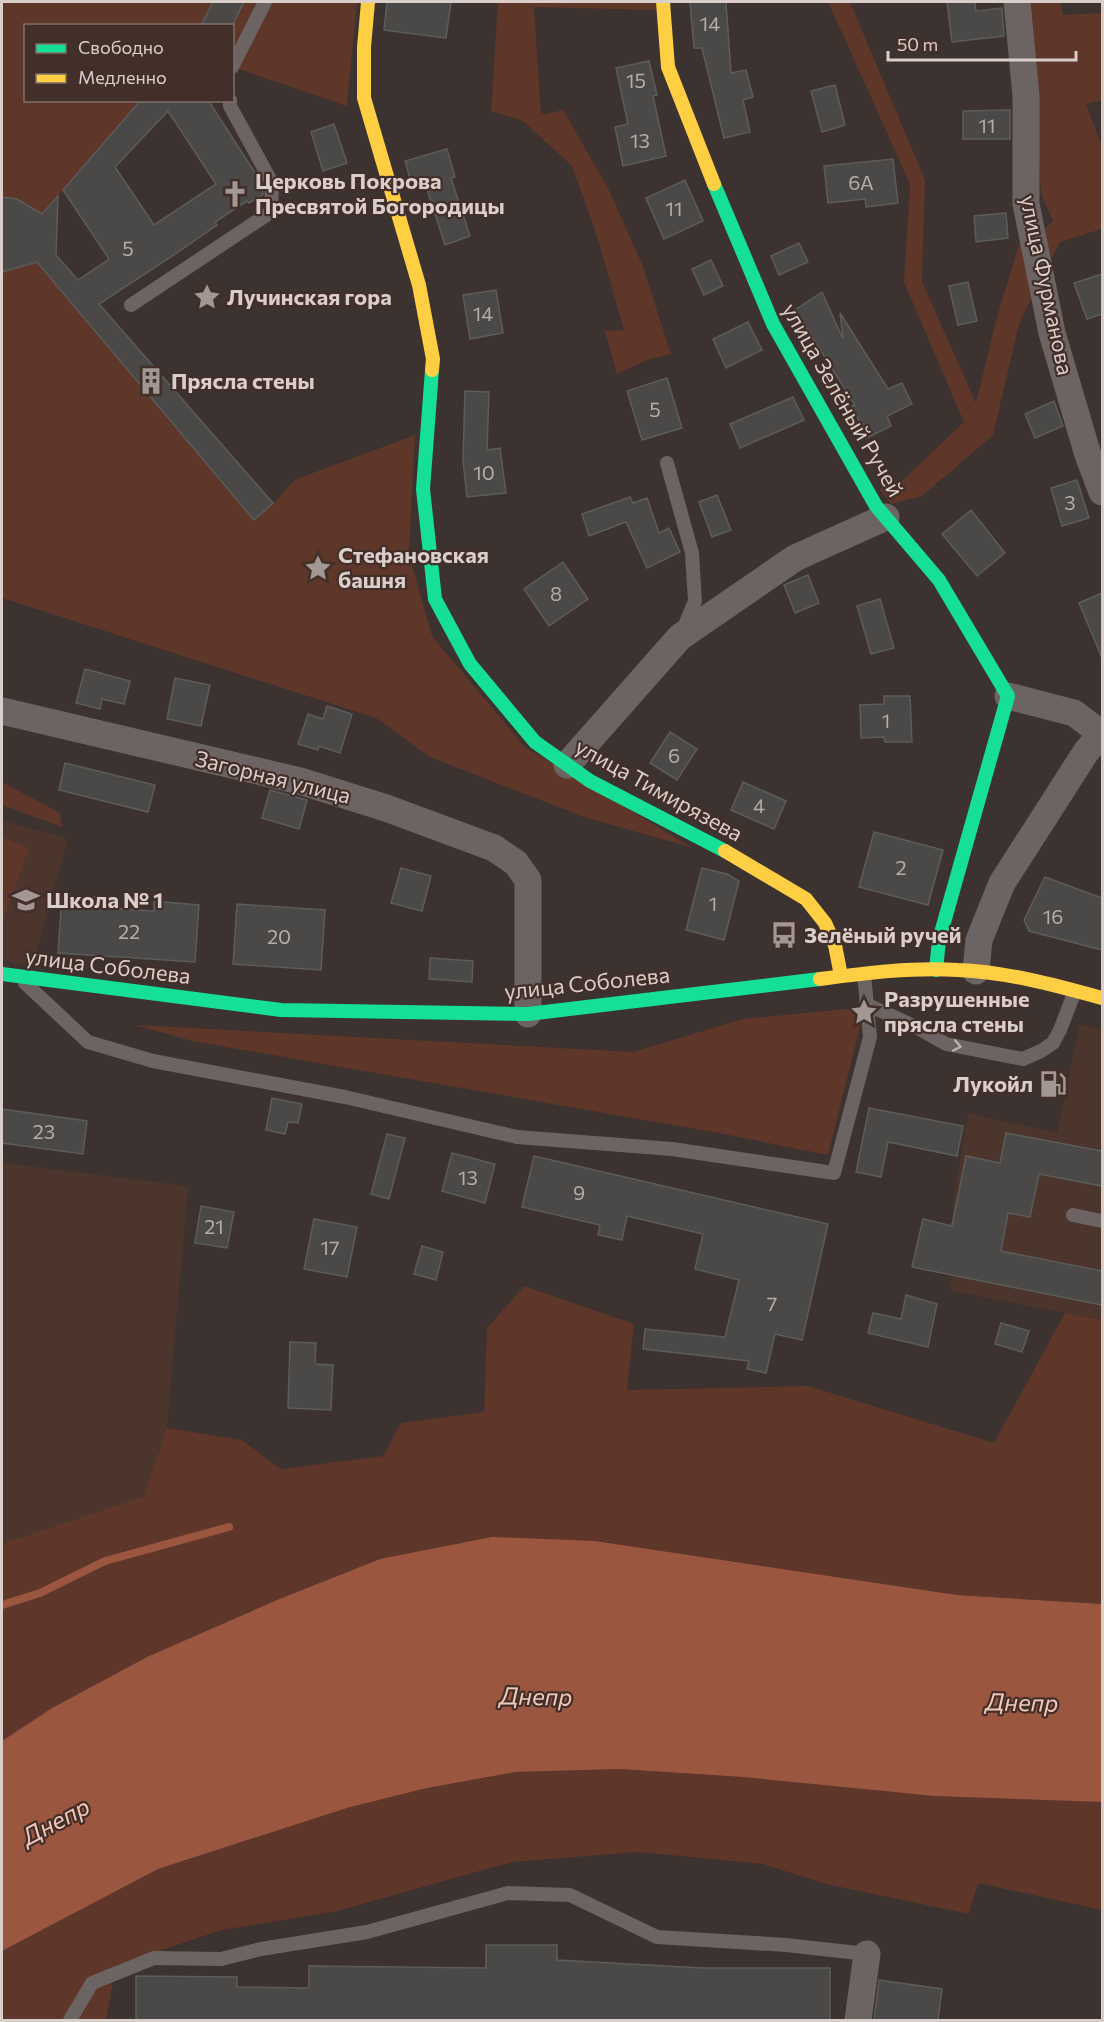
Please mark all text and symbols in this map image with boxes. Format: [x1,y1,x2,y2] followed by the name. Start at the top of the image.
[700,11,720,35] house number: 14
[24,24,234,102] legend
[888,24,1076,62] scale bar
[897,33,938,55] text: 50 m
[78,36,164,58] text: Свободно
[78,66,167,88] text: Медленно
[626,68,646,92] house number: 15
[978,113,996,137] house number: 11
[630,128,650,152] house number: 13
[255,167,505,219] place label: Церковь Покрова Пресвятой Богородицы
[848,170,874,194] house number: 6А
[220,179,250,209] church icon: Церковь Покрова Пресвятой Богородицы
[1015,192,1080,377] street label: улица Фурманова
[665,196,683,220] house number: 11
[122,236,134,260] house number: 5
[192,282,222,312] place icon: Лучинская гора
[227,283,392,310] place label: Лучинская гора
[777,298,910,501] street label: улица Зелёный Ручей
[473,301,493,325] house number: 14
[136,366,166,396] building icon: Прясла стены
[171,367,315,394] place label: Прясла стены
[649,397,661,421] house number: 5
[473,460,495,484] house number: 10
[1064,490,1076,514] house number: 3
[338,541,489,593] place label: Стефановская башня
[303,553,333,583] place icon: Стефановская башня
[550,581,562,605] house number: 8
[882,708,890,732] house number: 1
[571,732,748,847] street label: улица Тимирязева
[668,743,680,767] house number: 6
[193,744,354,809] street label: Загорная улица
[753,793,765,817] house number: 4
[895,855,907,879] house number: 2
[11,885,41,915] school or university icon: Школа № 1
[46,886,163,913] place label: Школа № 1
[709,891,717,915] house number: 1
[1043,904,1063,928] house number: 16
[118,919,140,943] house number: 22
[769,920,799,950] bus stop icon: Зелёный ручей
[804,921,961,948] place label: Зелёный ручей
[267,924,291,948] house number: 20
[24,942,192,989] street label: улица Соболева
[503,960,671,1005] street label: улица Соболева
[884,985,1030,1037] place label: Разрушенные прясла стены
[849,997,879,1027] place icon: Разрушенные прясла стены
[951,1039,961,1052] one-way arrow
[1038,1069,1068,1099] fuel station icon: Лукойл
[953,1070,1033,1097] place label: Лукойл
[33,1119,55,1143] house number: 23
[458,1165,478,1189] house number: 13
[573,1180,585,1204] house number: 9
[204,1214,224,1238] house number: 21
[320,1235,340,1259] house number: 17
[767,1291,777,1315] house number: 7
[497,1680,573,1711] water label: Днепр
[983,1686,1059,1717] water label: Днепр
[15,1791,94,1852] water label: Днепр

